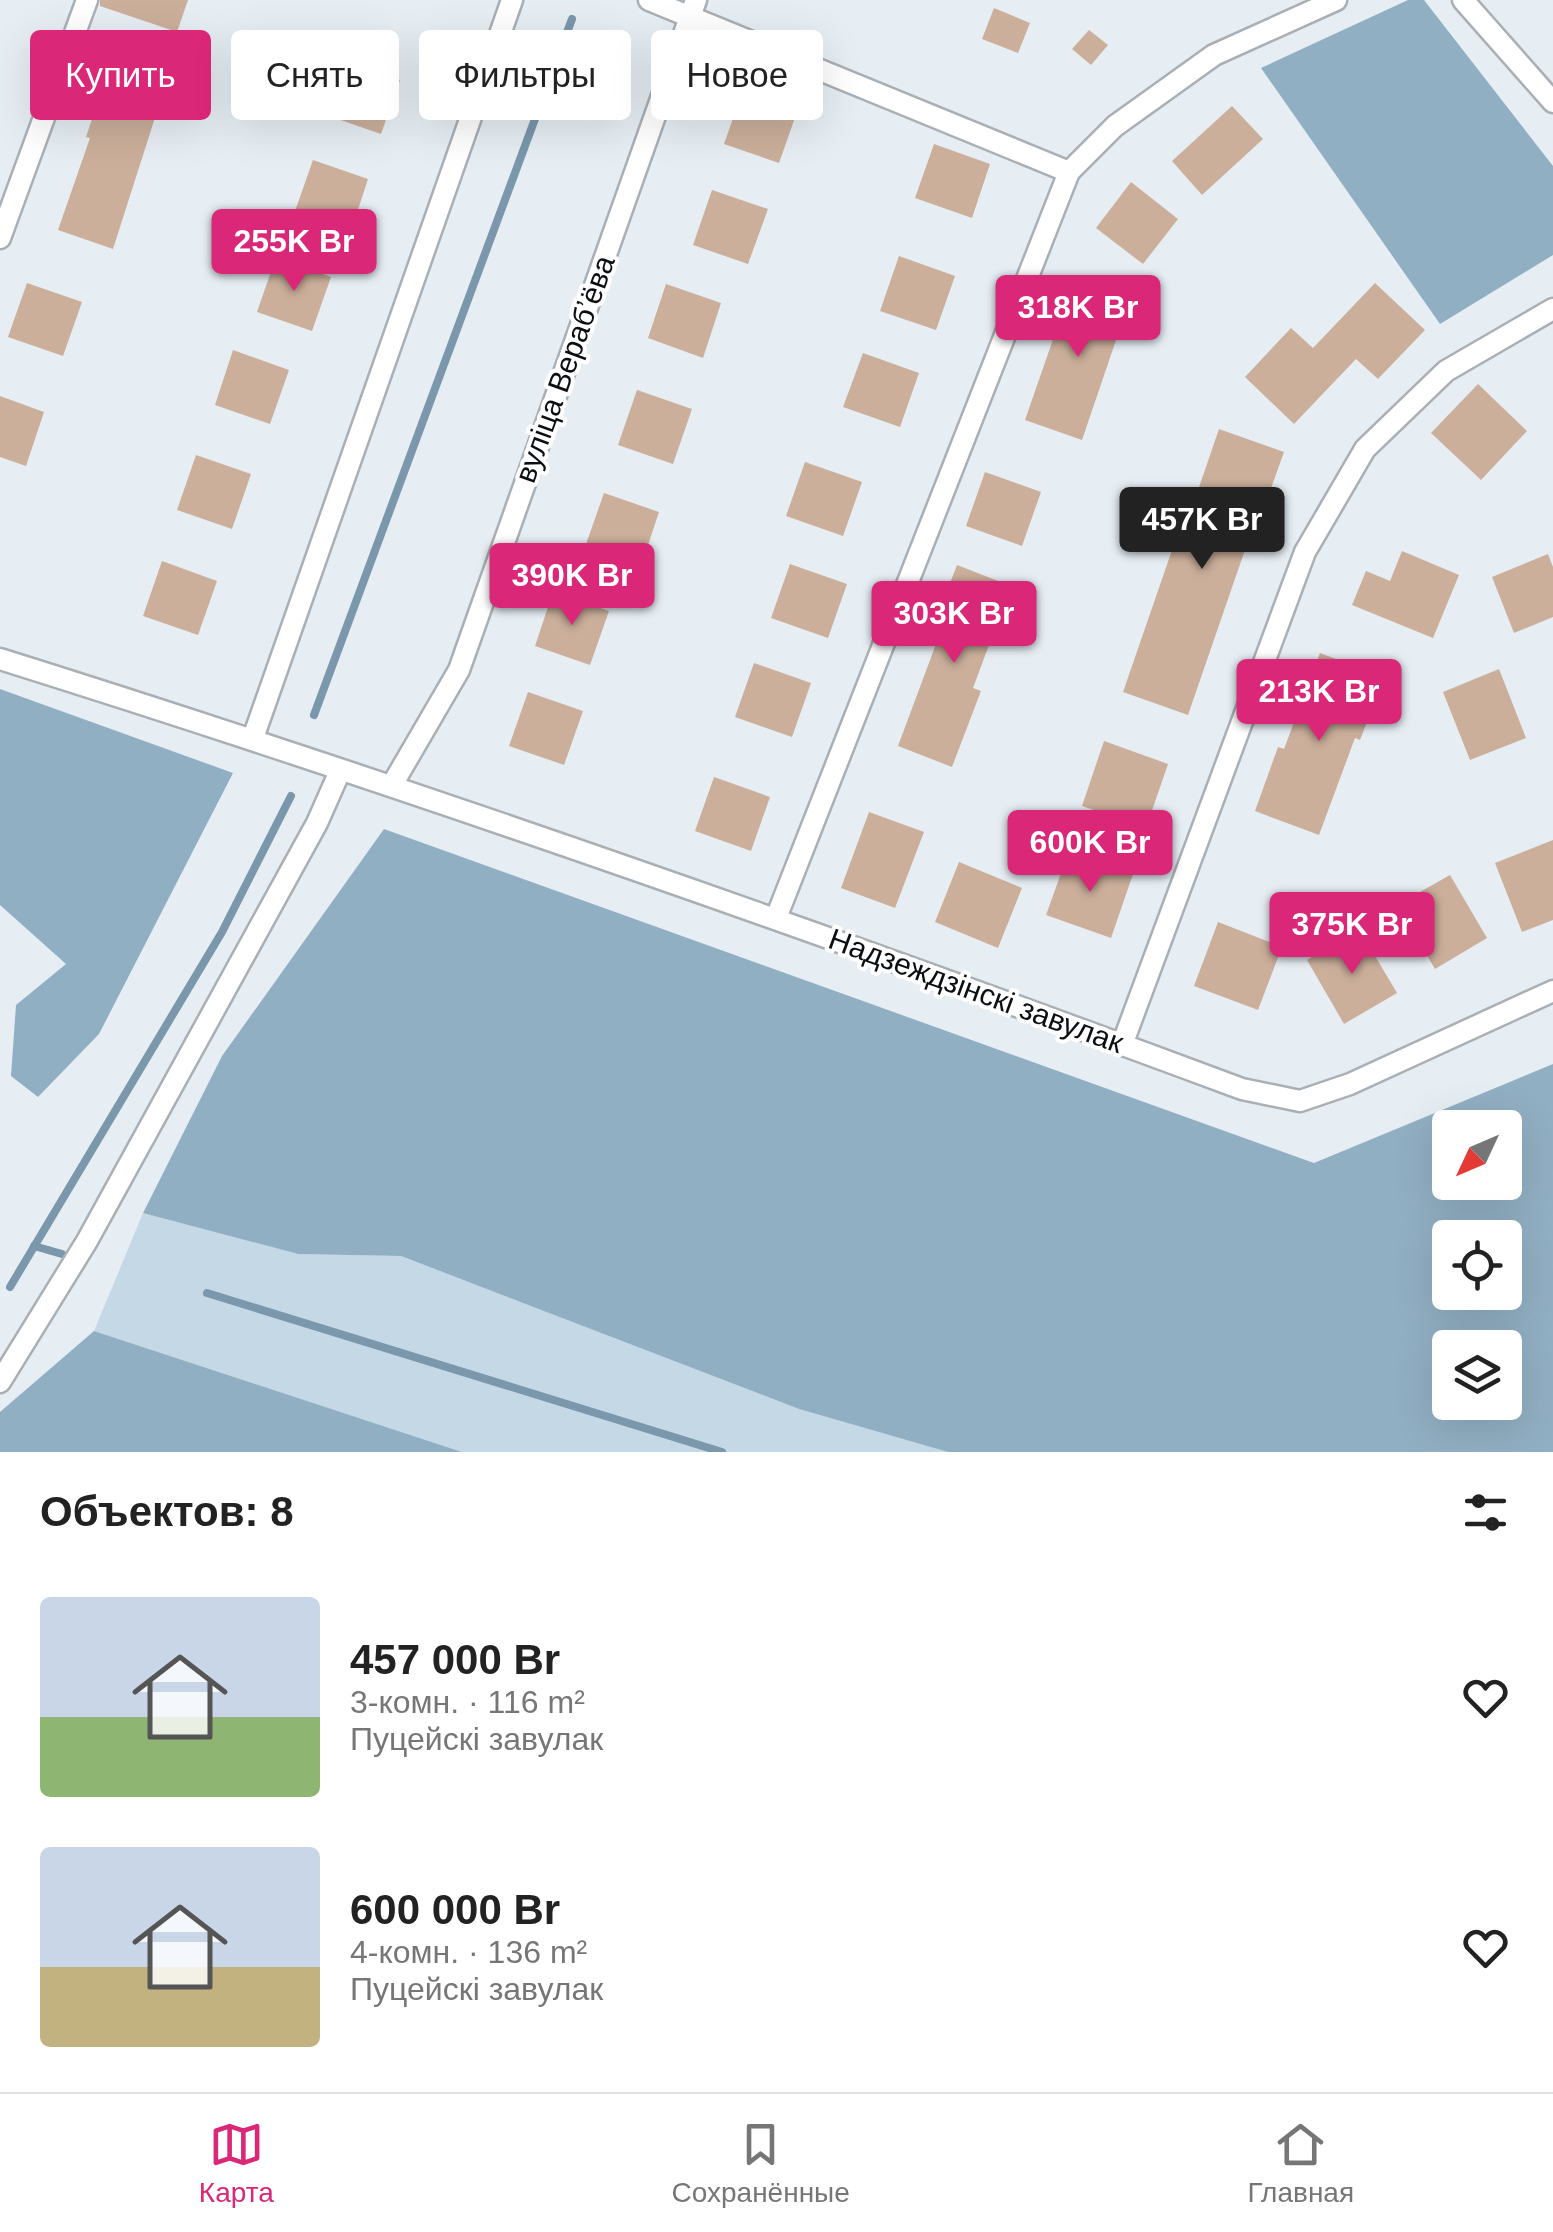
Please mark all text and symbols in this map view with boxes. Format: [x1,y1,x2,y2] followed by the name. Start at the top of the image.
[30,30,211,120] chip: Купить
[231,30,399,120] chip: Снять
[419,30,631,120] chip: Фильтры
[651,30,823,120] chip: Новое
[202,209,386,294] pin: 255K Br
[234,223,354,259] text: 255K Br
[508,251,621,487] street label: вуліца Верабʼёва
[986,275,1170,360] pin: 318K Br
[1018,289,1138,325] text: 318K Br
[1110,487,1294,572] pin: 457K Br
[1142,501,1262,537] text: 457K Br
[480,543,664,628] pin: 390K Br
[512,557,632,593] text: 390K Br
[862,581,1046,666] pin: 303K Br
[894,595,1014,631] text: 303K Br
[1227,659,1411,744] pin: 213K Br
[1259,673,1379,709] text: 213K Br
[998,810,1182,895] pin: 600K Br
[1030,824,1150,860] text: 600K Br
[1260,892,1444,977] pin: 375K Br
[1292,906,1412,942] text: 375K Br
[825,922,1129,1059] street label: Надзеждзінскі завулак
[1432,1110,1522,1200] north arrow
[1432,1110,1522,1420] map controls
[1432,1220,1522,1310] button: locate
[1432,1330,1522,1420] button: layers
[1458,1485,1513,1540] icon: filters
[40,1488,294,1535] text: Объектов: 8
[350,1636,560,1683] text: 457 000 Br
[120,1637,240,1757] icon: home
[1458,1670,1513,1725] icon: heart
[350,1684,585,1720] text: 3-комн. · 116 m²
[350,1721,603,1757] text: Пуцейскі завулак
[350,1886,560,1933] text: 600 000 Br
[120,1887,240,2007] icon: home
[1458,1920,1513,1975] icon: heart
[350,1934,587,1970] text: 4-комн. · 136 m²
[350,1971,603,2007] text: Пуцейскі завулак
[199,2117,274,2209] tab: Карта
[672,2117,850,2209] tab: Сохранённые
[1248,2117,1354,2209] tab: Главная

